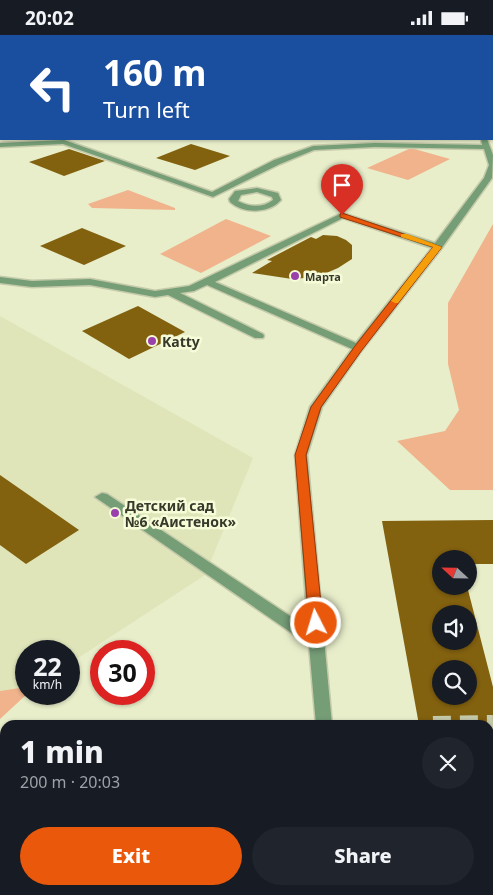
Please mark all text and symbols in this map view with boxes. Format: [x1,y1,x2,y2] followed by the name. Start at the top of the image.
[25,5,74,31] text: 20:02
[103,49,206,96] text: 160 m
[20,55,85,120] icon: left
[103,94,190,124] text: Turn left
[321,164,363,215] pin
[328,171,356,199] icon: arrive
[305,269,341,284] place label: Марта
[289,270,301,282] marker: Марта
[162,332,200,351] place label: Katty
[146,335,158,347] marker: Katty
[125,496,237,531] place label: Детский сад №6 «Аистенок»
[109,507,121,519] marker: Детский сад №6 «Аистенок»
[432,550,478,595] north arrow
[432,550,477,705] map controls
[289,596,341,648] position arrow
[432,605,477,650] button: sound
[90,640,155,705] speed limit sign: 30
[33,649,62,683] text: 22
[432,660,477,705] button: search
[33,676,62,693] text: km/h
[20,731,104,772] text: 1 min
[422,737,474,789] button: close
[20,771,120,793] text: 200 m · 20:03
[20,827,242,885] button: Exit
[252,827,474,885] button: Share

